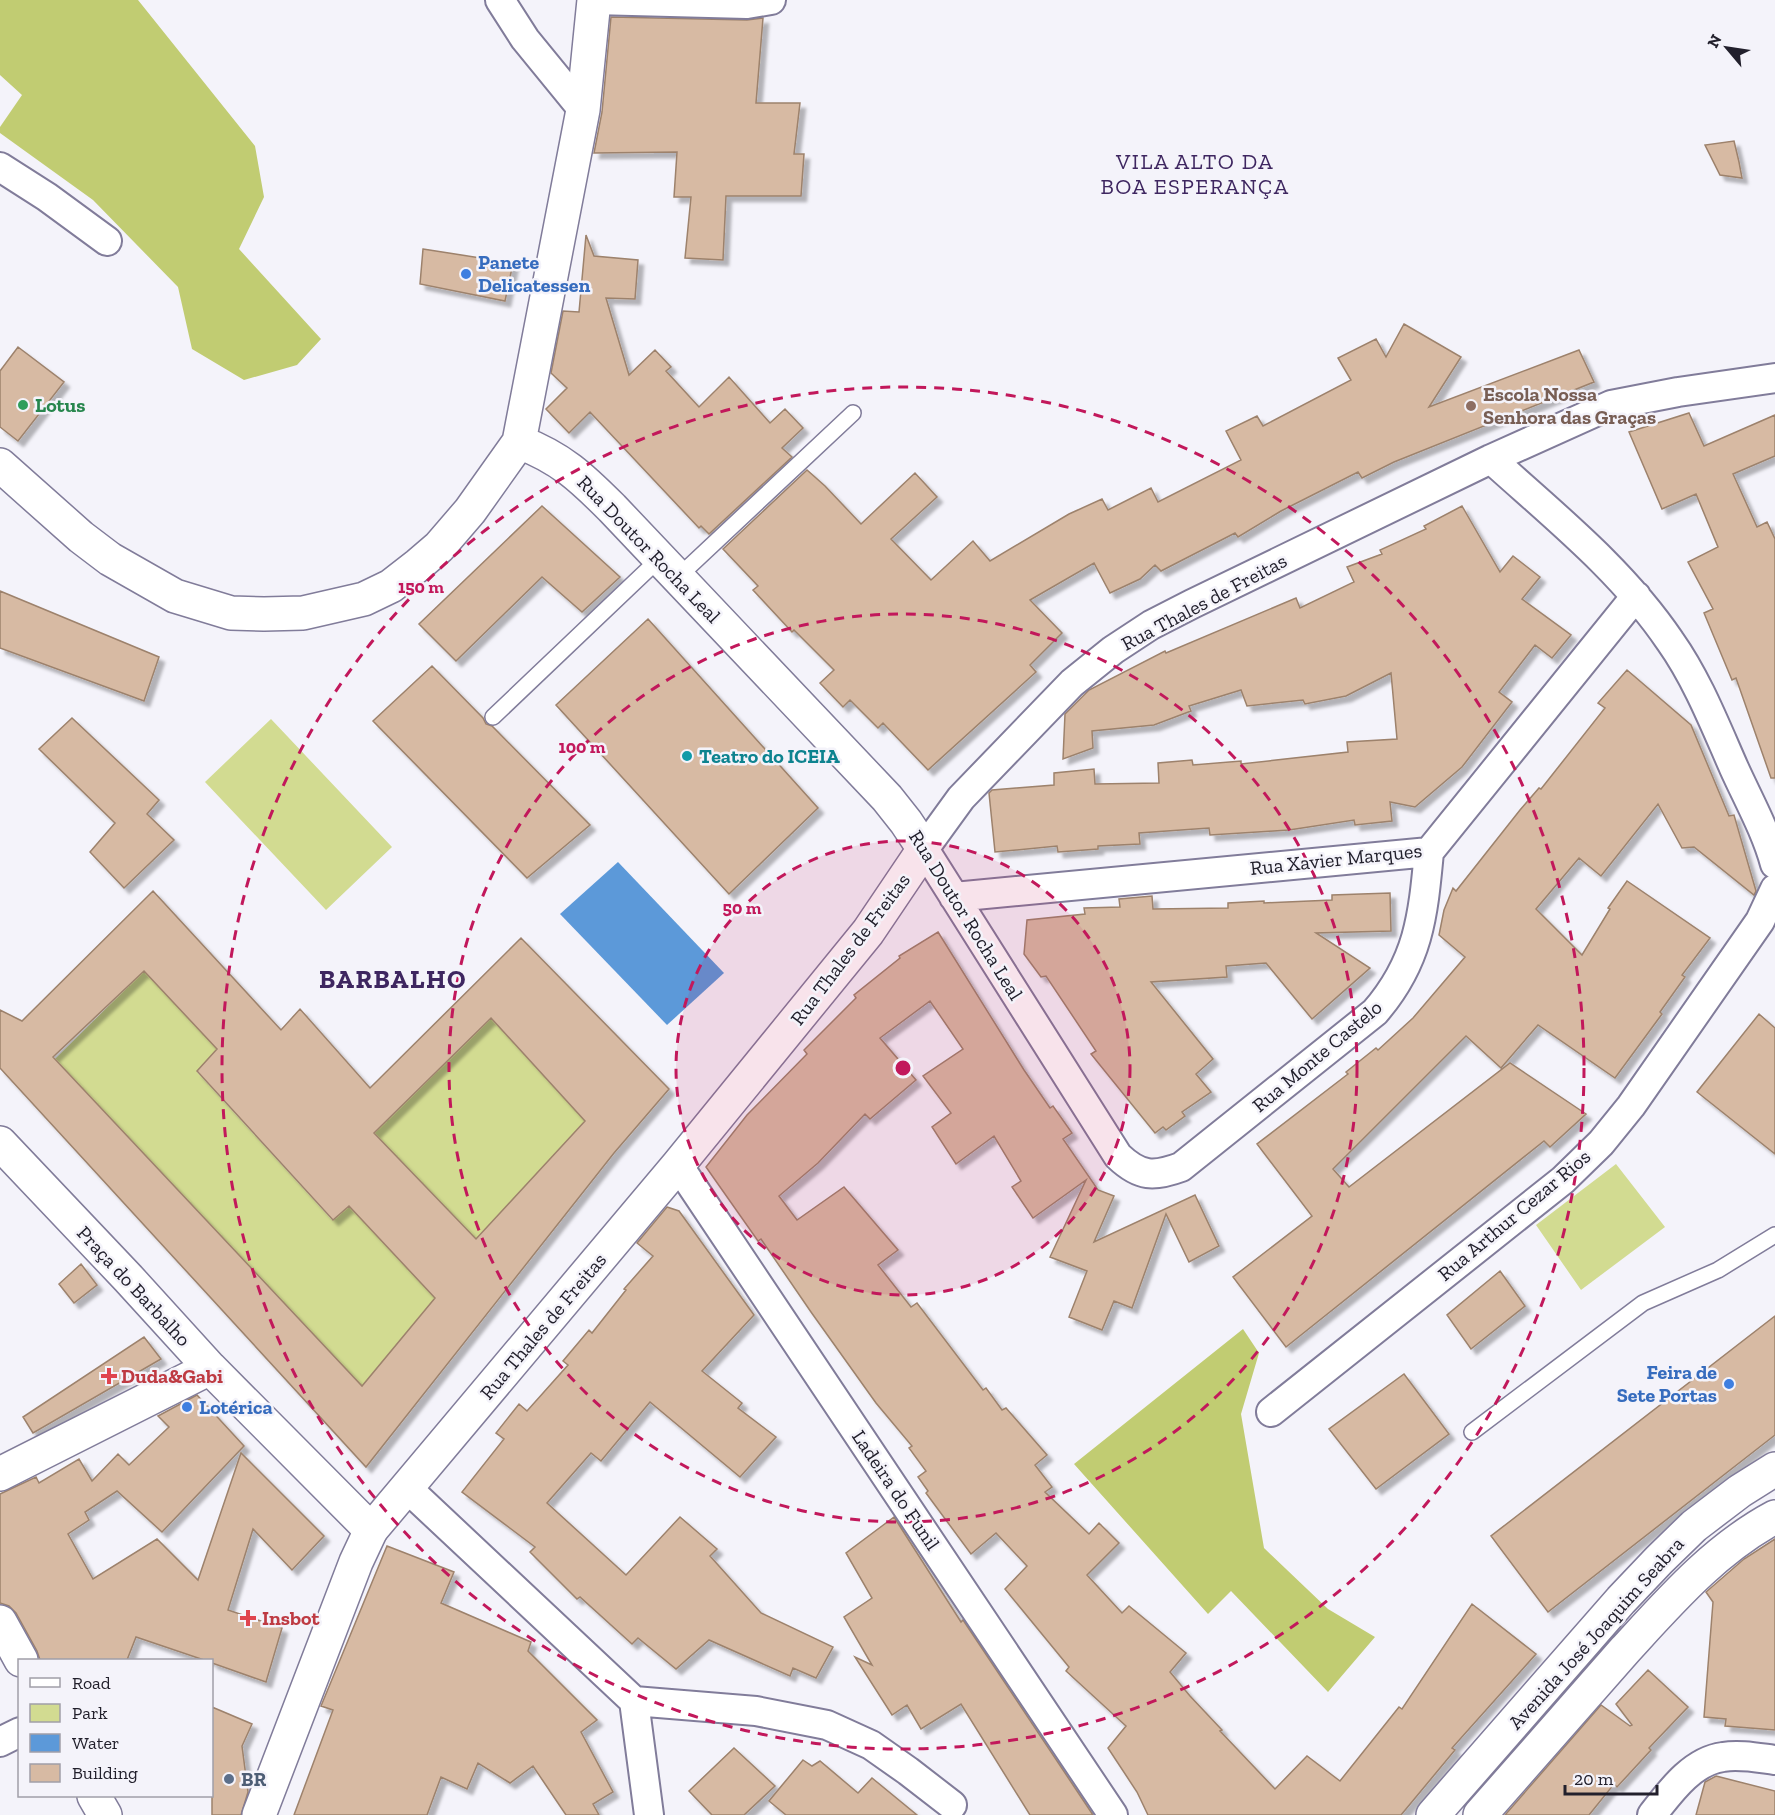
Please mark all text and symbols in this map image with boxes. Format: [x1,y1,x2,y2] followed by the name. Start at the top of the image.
[1697,18,1757,78] north arrow
[1703,31,1726,51] text: N
[1100,148,1290,200] district label: VILA ALTO DA BOA ESPERANÇA
[478,250,590,297] place label: Panete Delicatessen
[459,267,473,281] marker: Panete Delicatessen
[1483,382,1656,429] place label: Escola Nossa Senhora das Graças
[35,393,85,417] place label: Lotus
[16,398,30,412] marker: Lotus
[1464,399,1478,413] marker: Escola Nossa Senhora das Graças
[572,470,726,628] street label: Rua Doutor Rocha Leal
[1117,548,1291,656] street label: Rua Thales de Freitas
[398,576,444,598] text: 150 m
[558,736,606,758] text: 100 m
[699,744,840,768] place label: Teatro do ICEIA
[680,749,694,763] marker: Teatro do ICEIA
[904,826,1028,1004] street label: Rua Doutor Rocha Leal
[1249,838,1423,880] street label: Rua Xavier Marques
[785,868,915,1030] street label: Rua Thales de Freitas
[723,897,762,919] text: 50 m
[319,963,467,995] district label: BARBALHO
[1247,995,1387,1117] street label: Rua Monte Castelo
[893,1058,913,1078] centre of rings
[1433,1144,1595,1286] street label: Rua Arthur Cezar Rios
[72,1221,196,1351] street label: Praça do Barbalho
[475,1248,611,1404] street label: Rua Thales de Freitas
[1617,1360,1717,1407] place label: Feira de Sete Portas
[121,1364,223,1388] place label: Duda&Gabi
[102,1369,116,1383] marker: Duda&Gabi
[1722,1377,1736,1391] marker: Feira de Sete Portas
[199,1395,273,1419] place label: Lotérica
[180,1400,194,1414] marker: Lotérica
[847,1425,945,1555] street label: Ladeira do Funil
[1503,1532,1689,1734] street label: Avenida José Joaquim Seabra
[262,1606,320,1630] place label: Insbot
[239,1609,257,1627] marker: Insbot
[18,1659,213,1797] legend
[72,1672,111,1694] text: Road
[72,1702,108,1724] text: Park
[72,1732,119,1754] text: Water
[1565,1758,1656,1796] scale bar
[72,1762,138,1784] text: Building
[241,1767,266,1791] place label: BR
[1574,1768,1614,1790] text: 20 m
[222,1772,236,1786] marker: BR

